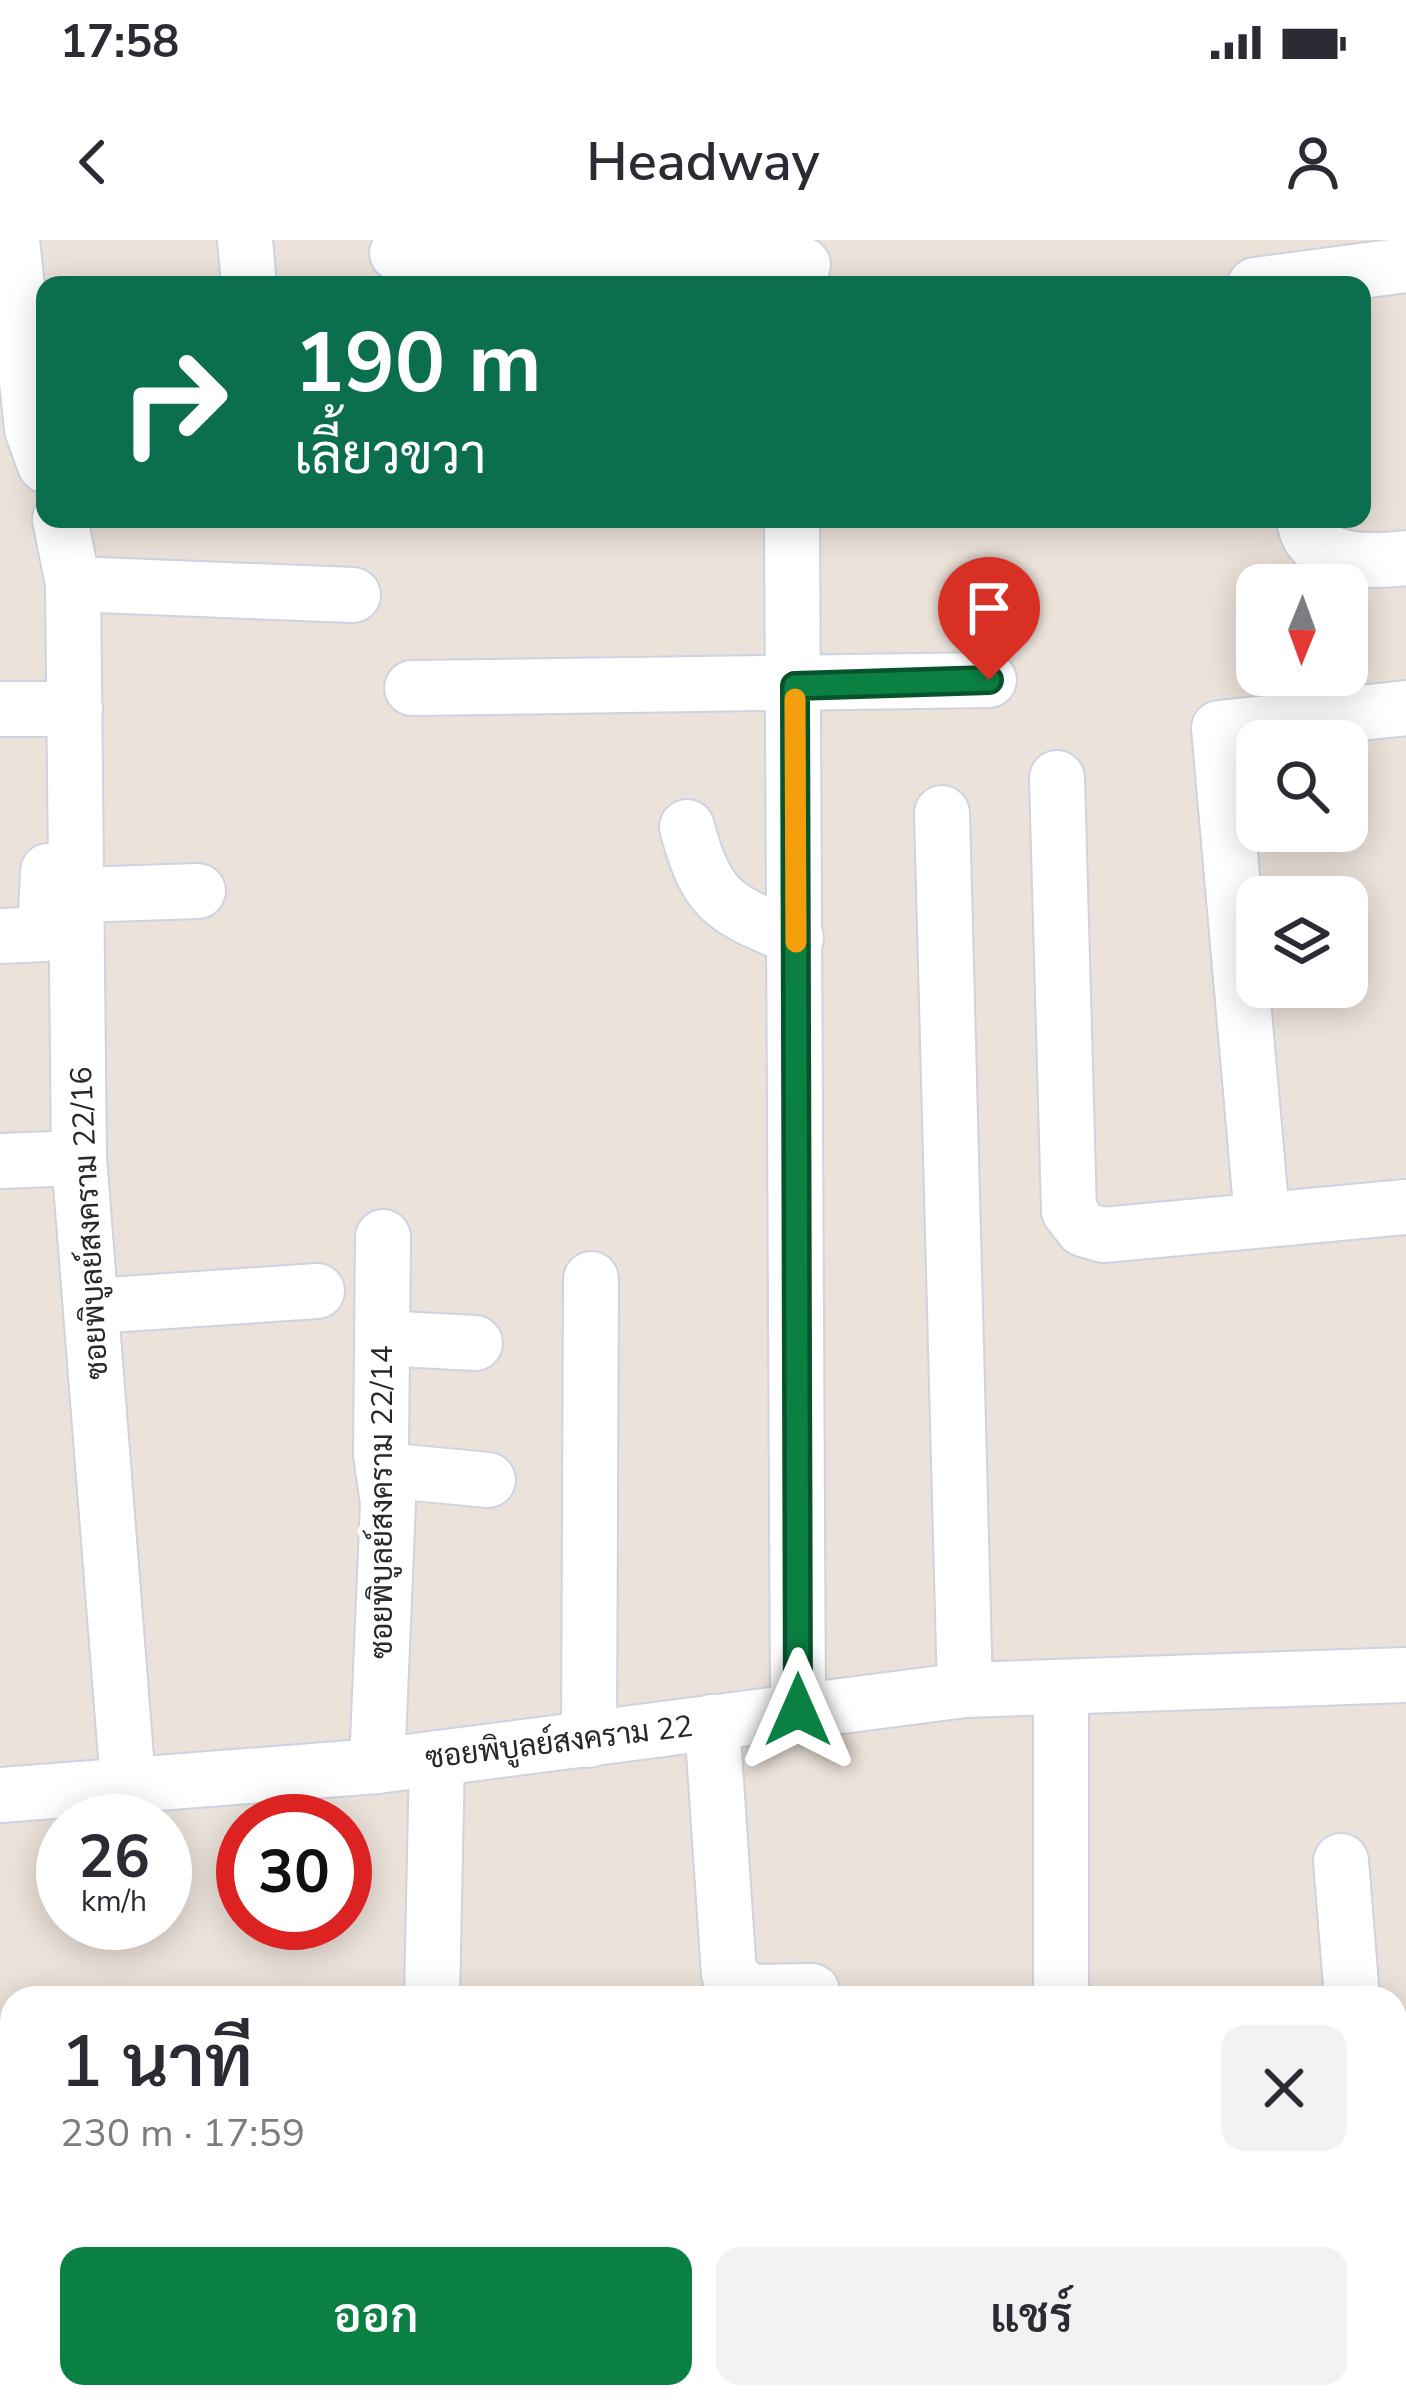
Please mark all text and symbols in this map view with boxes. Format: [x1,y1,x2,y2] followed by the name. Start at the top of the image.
[60,12,179,73] text: 17:58
[586,125,820,199] text: Headway
[60,129,126,195] icon: back
[1280,129,1346,195] icon: person
[294,306,542,421] text: 190 m
[96,324,252,480] icon: right
[294,418,487,492] text: เลี้ยวขวา
[938,557,1040,680] pin
[1236,564,1368,696] north arrow
[1236,564,1368,1008] map controls
[956,575,1022,641] icon: arrive
[1236,720,1368,852] button: search
[1236,876,1368,1008] button: layers
[61,1065,118,1381] street label: ซอยพิบูลย์สงคราม 22/16
[362,1345,403,1659] street label: ซอยพิบูลย์สงคราม 22/14
[735,1647,861,1773] position arrow
[423,1706,695,1779] street label: ซอยพิบูลย์สงคราม 22
[216,1794,372,1950] speed limit sign: 30
[78,1816,150,1898] text: 26
[81,1881,147,1922] text: km/h
[60,2013,253,2111] text: 1 นาที
[1221,2025,1347,2151] button: close
[60,2107,305,2160] text: 230 m · 17:59
[60,2247,692,2385] button: ออก
[716,2247,1347,2385] button: แชร์

